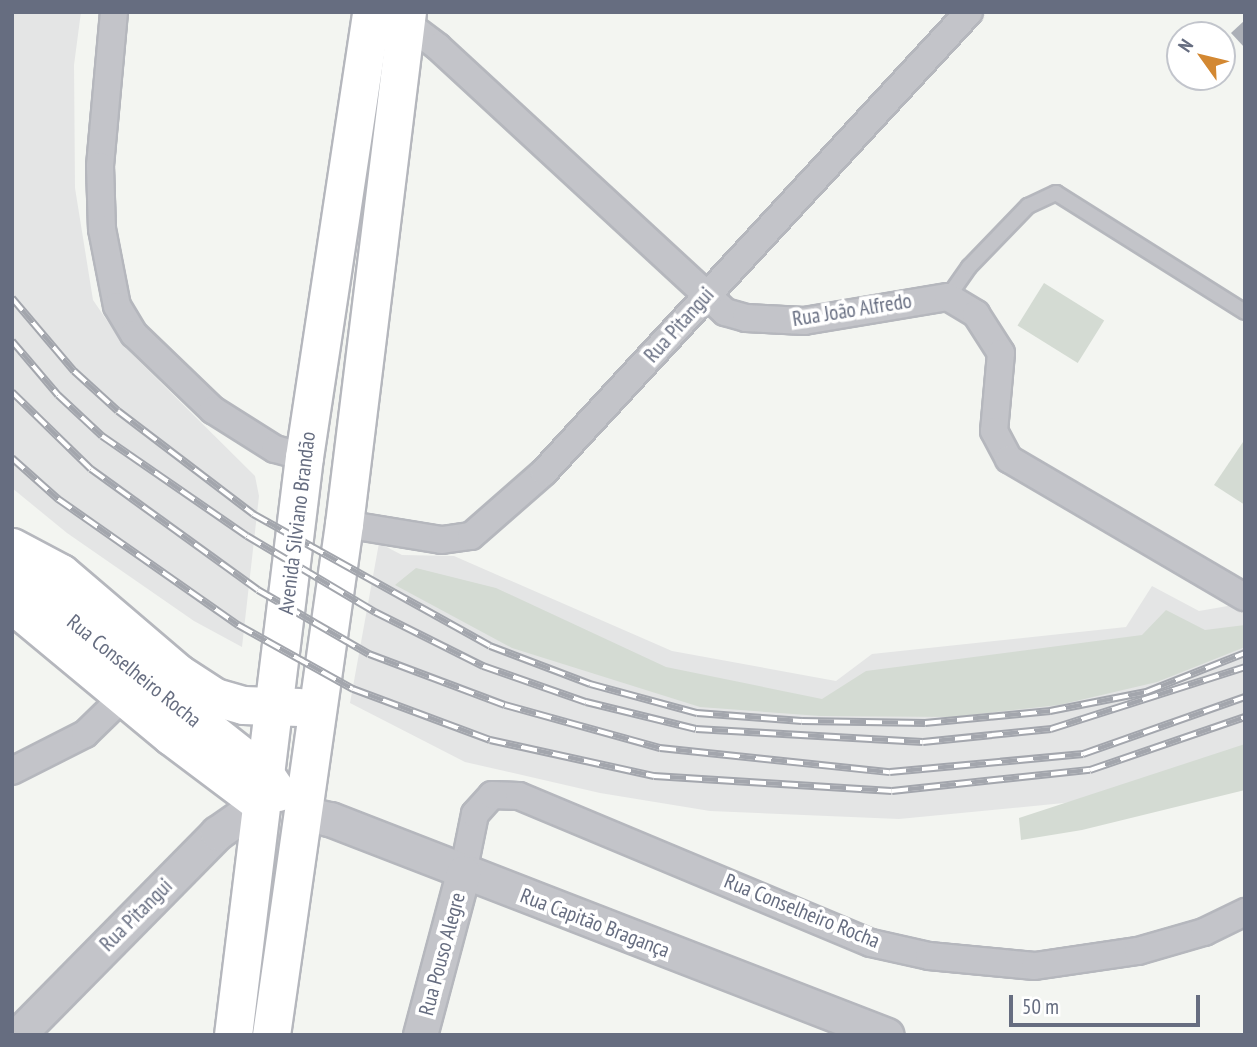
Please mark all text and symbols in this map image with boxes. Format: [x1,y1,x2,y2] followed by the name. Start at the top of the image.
[1166,21,1236,91] north arrow
[1172,34,1198,56] text: N
[639,282,719,368] street label: Rua Pitangui
[790,288,914,332] street label: Rua João Alfredo
[273,430,321,616] street label: Avenida Silviano Brandão
[62,609,206,733] street label: Rua Conselheiro Rocha
[721,868,883,954] street label: Rua Conselheiro Rocha
[94,873,178,957] street label: Rua Pitangui
[517,883,673,963] street label: Rua Capitão Bragança
[413,890,471,1018] street label: Rua Pouso Alegre
[1012,981,1203,1025] scale bar
[1022,993,1059,1020] text: 50 m

